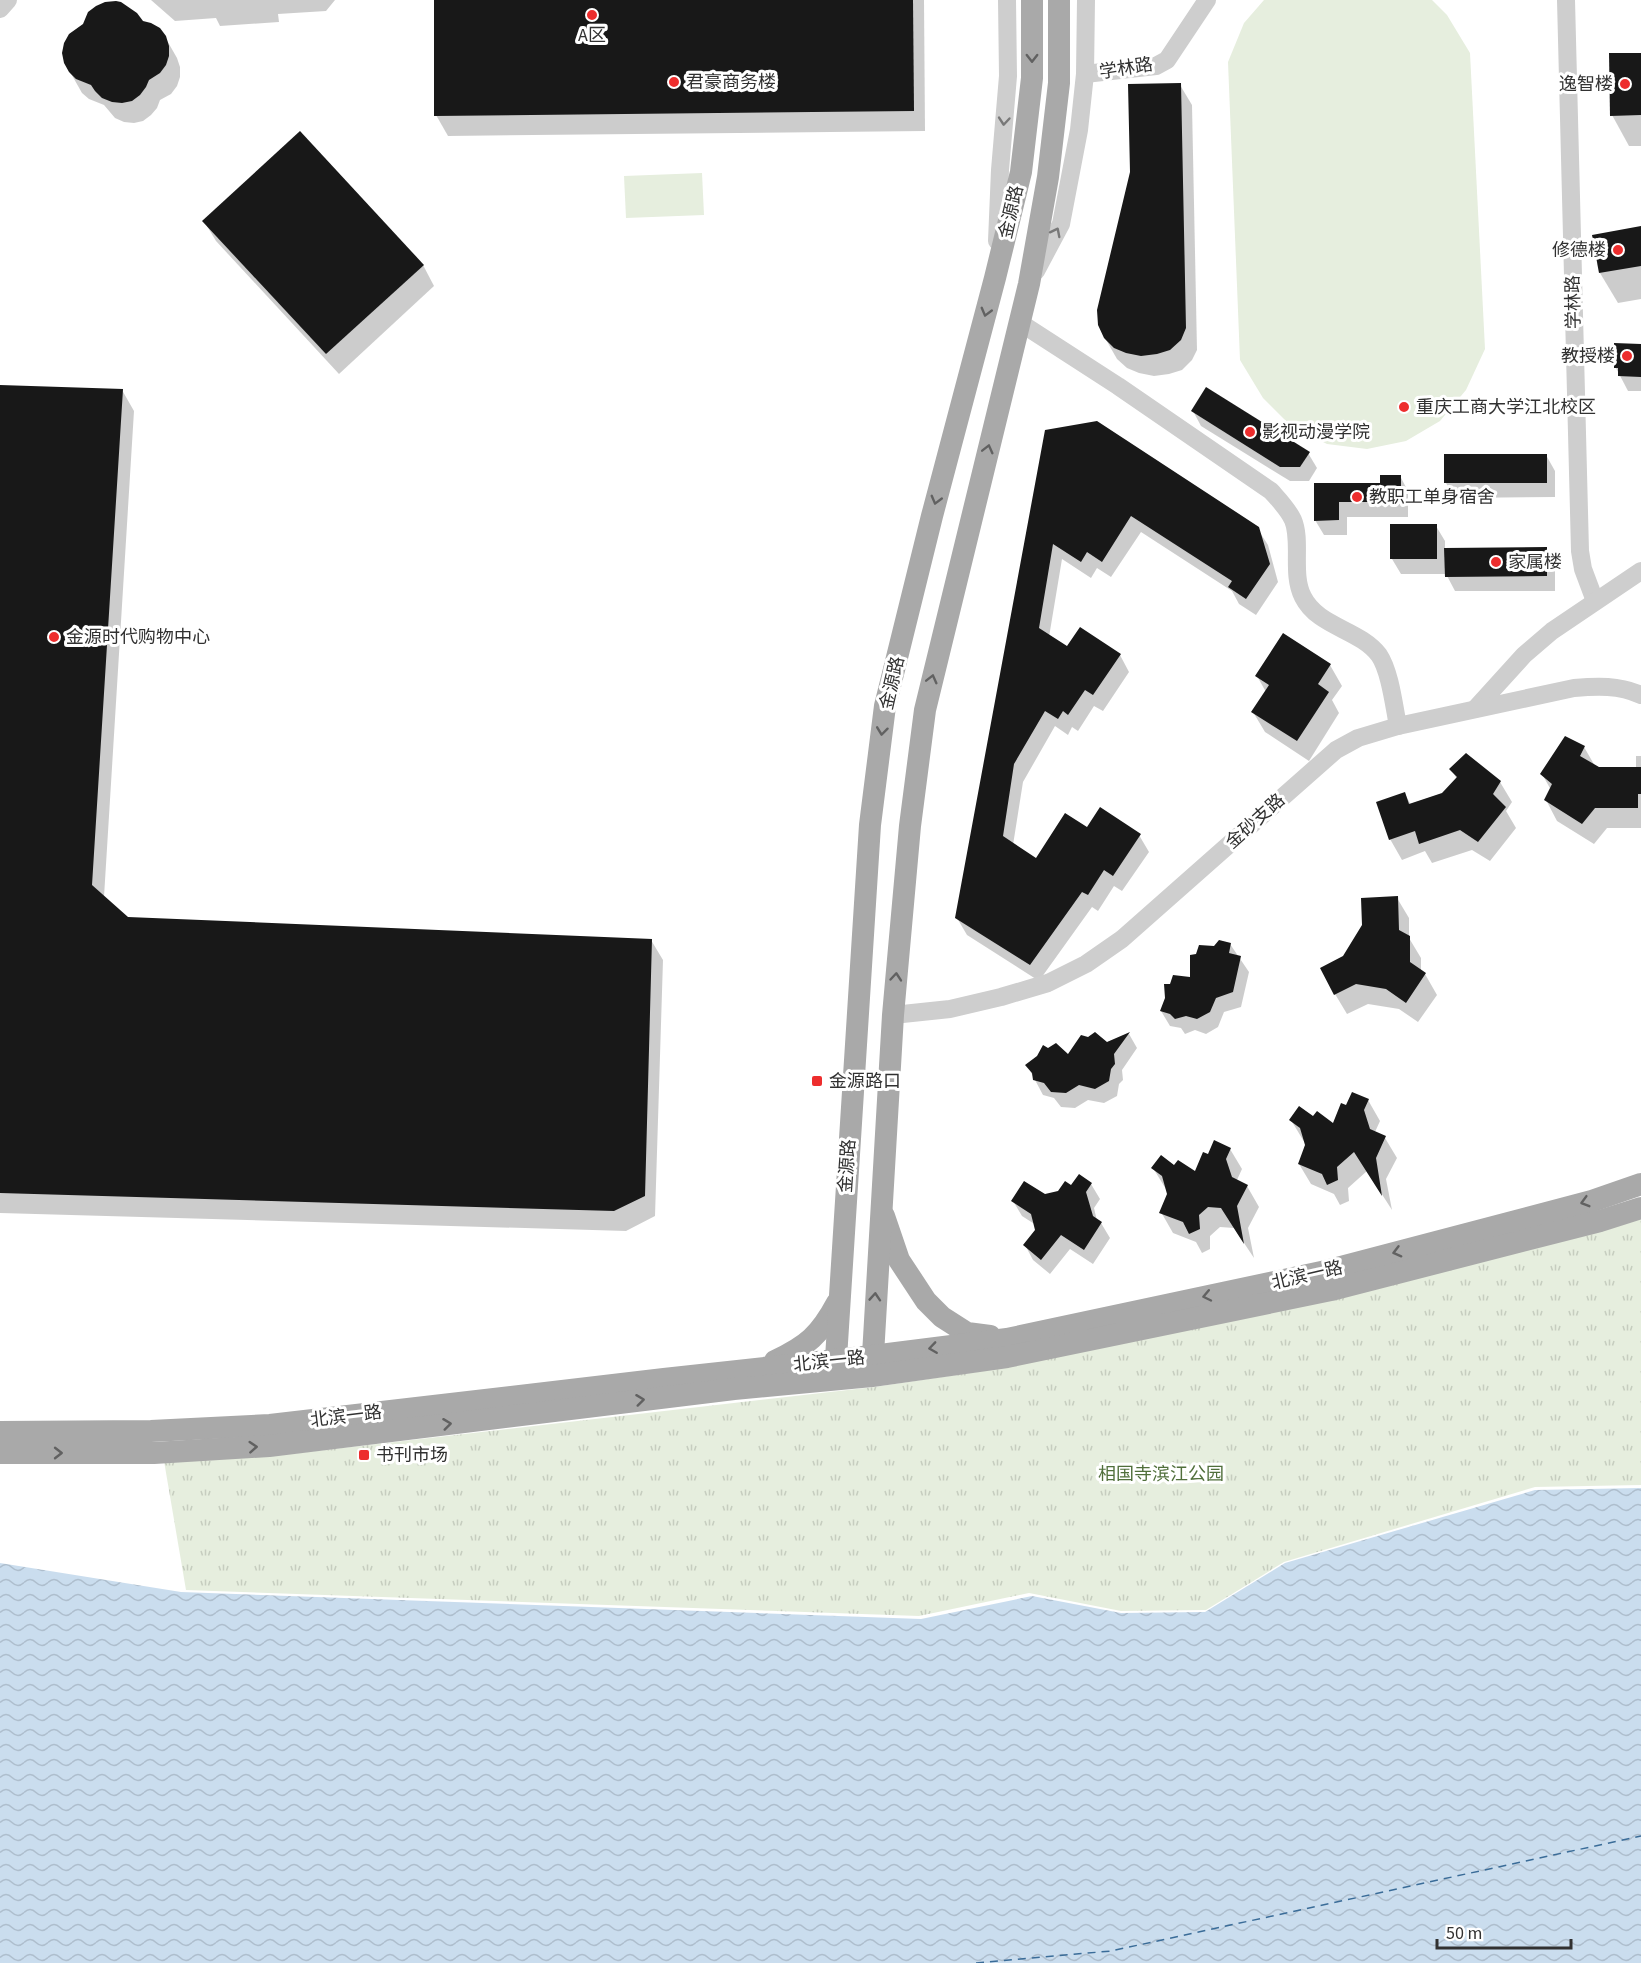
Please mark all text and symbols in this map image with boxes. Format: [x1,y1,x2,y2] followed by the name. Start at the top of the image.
[585,8,599,22] marker: A区
[578,23,606,48] place label: A区
[1097,52,1155,85] street label: 学林路
[1026,54,1038,63] one-way arrow
[686,70,776,95] place label: 君豪商务楼
[1559,72,1613,97] place label: 逸智楼
[667,75,681,89] marker: 君豪商务楼
[1618,77,1632,91] marker: 逸智楼
[998,117,1011,126] one-way arrow
[993,183,1030,241] street label: 金源路
[1049,227,1061,238] one-way arrow
[1552,238,1606,263] place label: 修德楼
[1611,243,1625,257] marker: 修德楼
[1561,275,1586,329] street label: 学林路
[981,306,994,316] one-way arrow
[1561,344,1615,369] place label: 教授楼
[1620,349,1634,363] marker: 教授楼
[1416,395,1596,420] place label: 重庆工商大学江北校区
[1397,400,1411,414] marker: 重庆工商大学江北校区
[1262,420,1370,445] place label: 影视动漫学院
[1243,425,1257,439] marker: 影视动漫学院
[981,444,994,454] one-way arrow
[1369,485,1495,510] place label: 教职工单身宿舍
[1350,490,1364,504] marker: 教职工单身宿舍
[931,494,943,505] one-way arrow
[1508,550,1562,575] place label: 家属楼
[1489,555,1503,569] marker: 家属楼
[66,625,210,650] place label: 金源时代购物中心
[47,630,61,644] marker: 金源时代购物中心
[874,654,911,712] street label: 金源路
[925,674,938,684] one-way arrow
[876,726,889,735] one-way arrow
[1220,788,1290,855] street label: 金砂支路
[889,972,902,981] one-way arrow
[829,1069,901,1094] place label: 金源路口
[810,1074,824,1088] marker: 金源路口
[833,1138,862,1194] street label: 金源路
[1580,1195,1591,1207] one-way arrow
[1392,1245,1402,1258] one-way arrow
[1269,1255,1345,1296] street label: 北滨一路
[1202,1289,1212,1302] one-way arrow
[869,1292,882,1301] one-way arrow
[928,1342,938,1354] one-way arrow
[792,1345,866,1378] street label: 北滨一路
[636,1395,645,1407] one-way arrow
[309,1400,383,1433] street label: 北滨一路
[442,1418,452,1431] one-way arrow
[249,1441,258,1454] one-way arrow
[376,1443,448,1468] place label: 书刊市场
[54,1447,63,1459] one-way arrow
[357,1448,371,1462] marker: 书刊市场
[1098,1462,1224,1487] park label: 相国寺滨江公园
[1437,1912,1570,1950] scale bar
[1446,1921,1482,1946] text: 50 m

